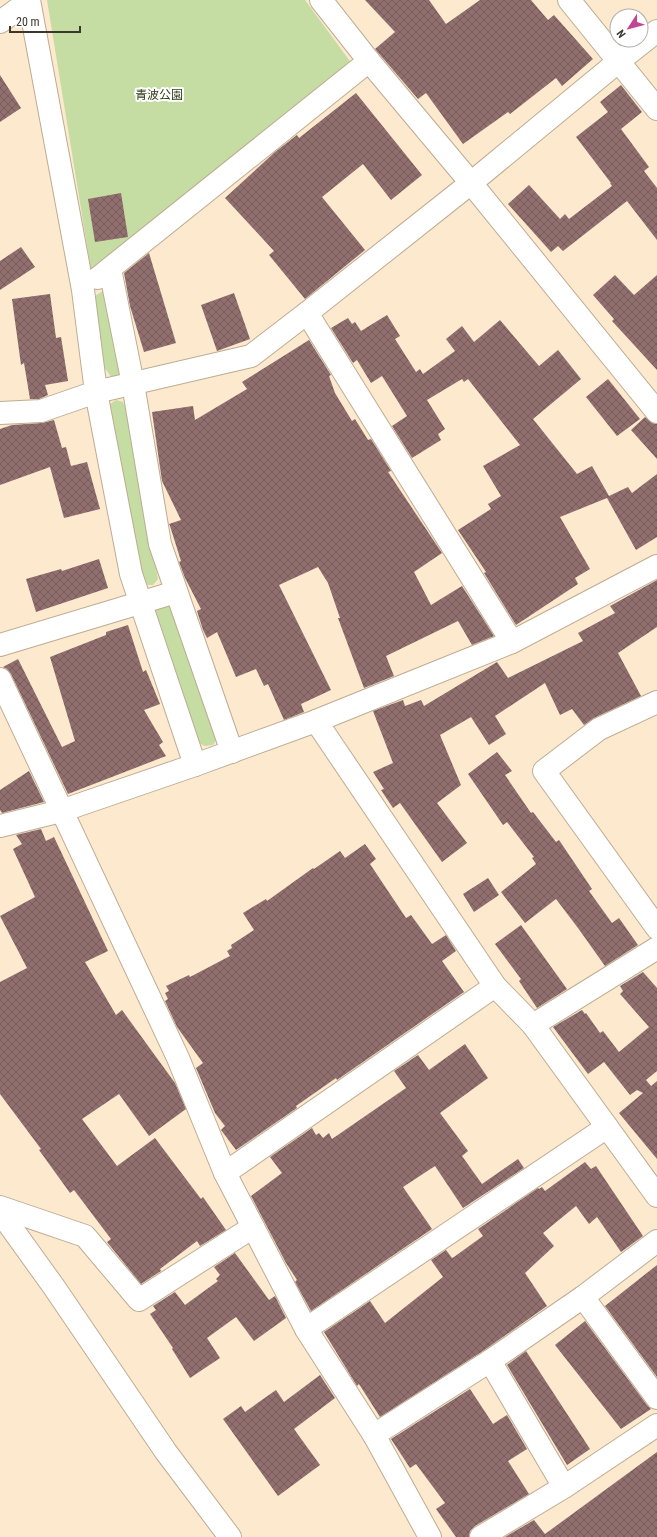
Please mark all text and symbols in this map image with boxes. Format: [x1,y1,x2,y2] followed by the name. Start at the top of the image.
[10,8,80,34] scale bar
[609,8,649,48] north arrow
[16,15,40,29] text: 20 m
[614,27,629,40] text: N
[135,88,183,102] park label: 青波公園

